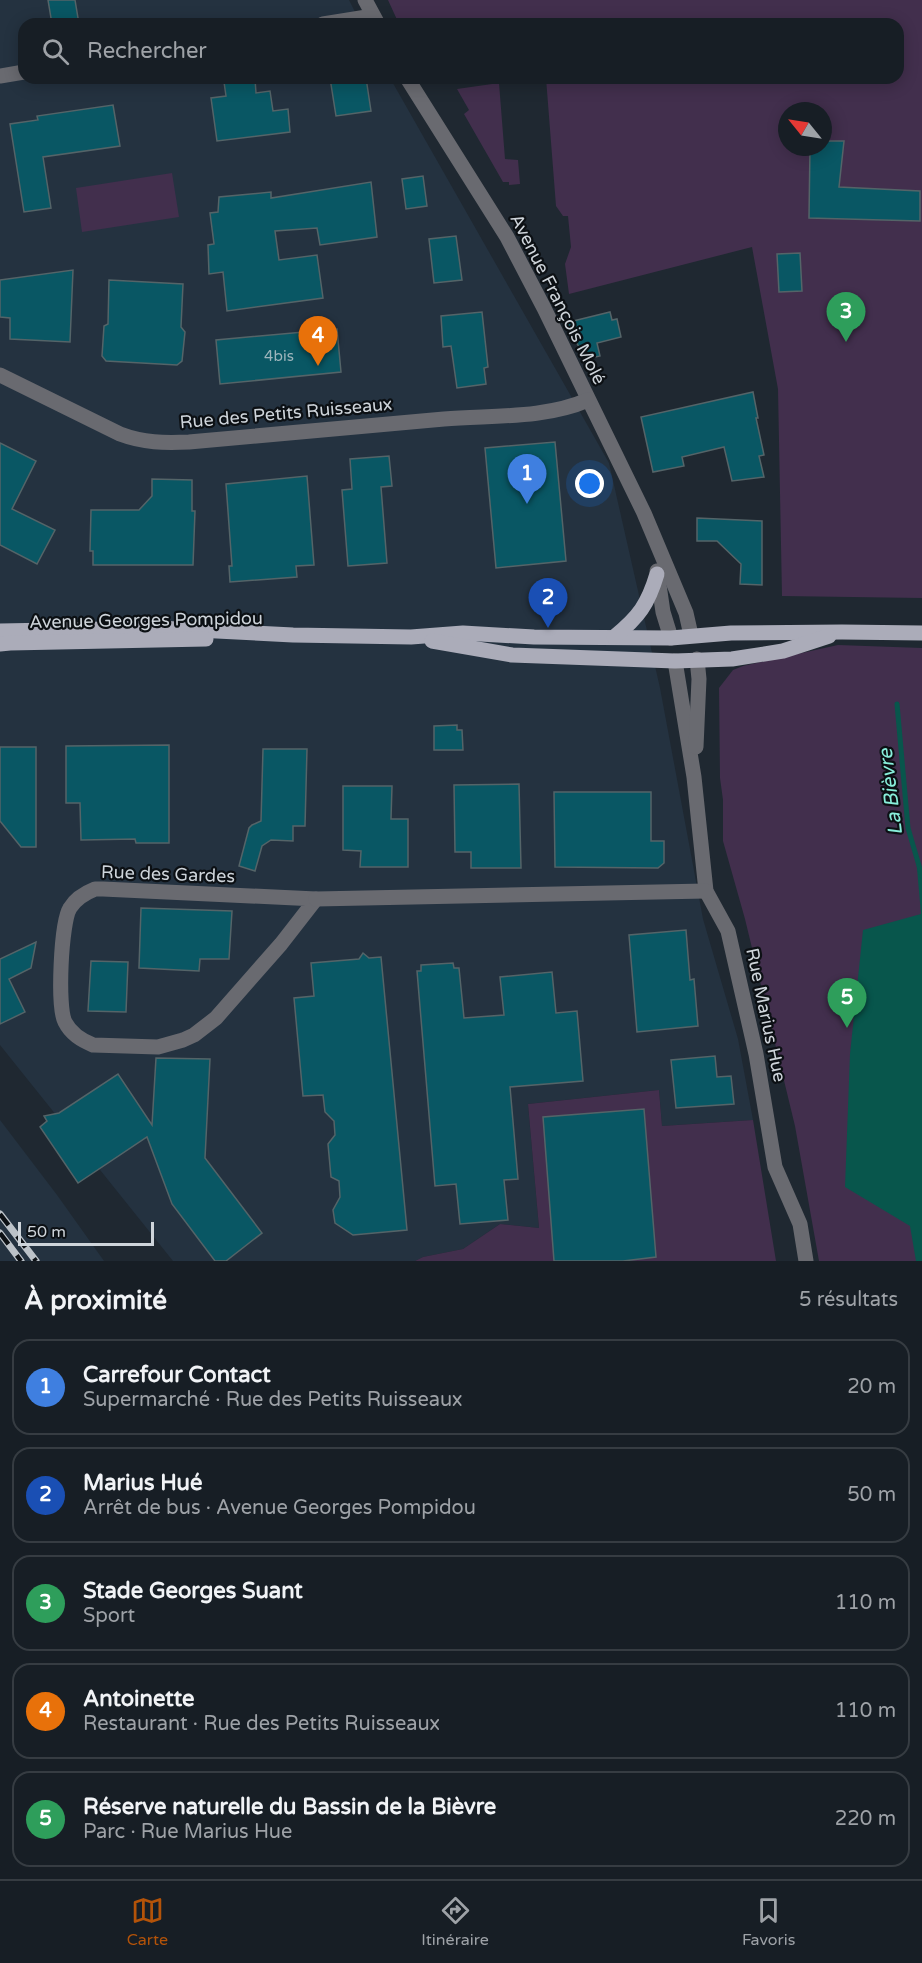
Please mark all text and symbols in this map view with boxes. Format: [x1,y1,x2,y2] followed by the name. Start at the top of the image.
[18,18,904,84] search box
[39,35,72,68] icon: search
[87,38,207,64] text: Rechercher
[778,102,832,156] north arrow
[505,210,611,388] street label: Avenue François Molé
[826,292,866,342] pin: 3
[298,316,338,366] pin: 4
[264,347,294,365] house number: 4bis
[179,393,393,433] street label: Rue des Petits Ruisseaux
[508,454,546,504] pin: 1
[575,469,604,498] your location
[528,578,568,628] pin: 2
[29,607,263,633] street label: Avenue Georges Pompidou
[874,746,908,837] water label: La Bièvre
[101,861,235,887] street label: Rue des Gardes
[741,946,791,1084] street label: Rue Marius Hue
[828,978,866,1028] pin: 5
[18,1219,154,1246] scale bar
[27,1222,66,1242] text: 50 m
[24,1285,167,1316] text: À proximité
[799,1288,898,1312] text: 5 résultats
[83,1362,271,1388] text: Carrefour Contact
[39,1375,52,1399] text: 1
[847,1375,896,1399] text: 20 m
[83,1388,463,1412] text: Supermarché · Rue des Petits Ruisseaux
[83,1470,202,1496] text: Marius Hué
[39,1483,52,1507] text: 2
[847,1483,896,1507] text: 50 m
[83,1496,476,1520] text: Arrêt de bus · Avenue Georges Pompidou
[83,1578,303,1604] text: Stade Georges Suant
[39,1591,52,1615] text: 3
[835,1591,896,1615] text: 110 m
[83,1604,135,1628] text: Sport
[83,1686,194,1712] text: Antoinette
[39,1699,52,1723] text: 4
[835,1699,896,1723] text: 110 m
[83,1712,440,1736] text: Restaurant · Rue des Petits Ruisseaux
[83,1794,496,1820] text: Réserve naturelle du Bassin de la Bièvre
[39,1807,52,1831] text: 5
[835,1807,896,1831] text: 220 m
[83,1820,292,1844] text: Parc · Rue Marius Hue
[127,1894,168,1950] tab: Carte
[421,1894,489,1950] tab: Itinéraire
[742,1894,795,1950] tab: Favoris

